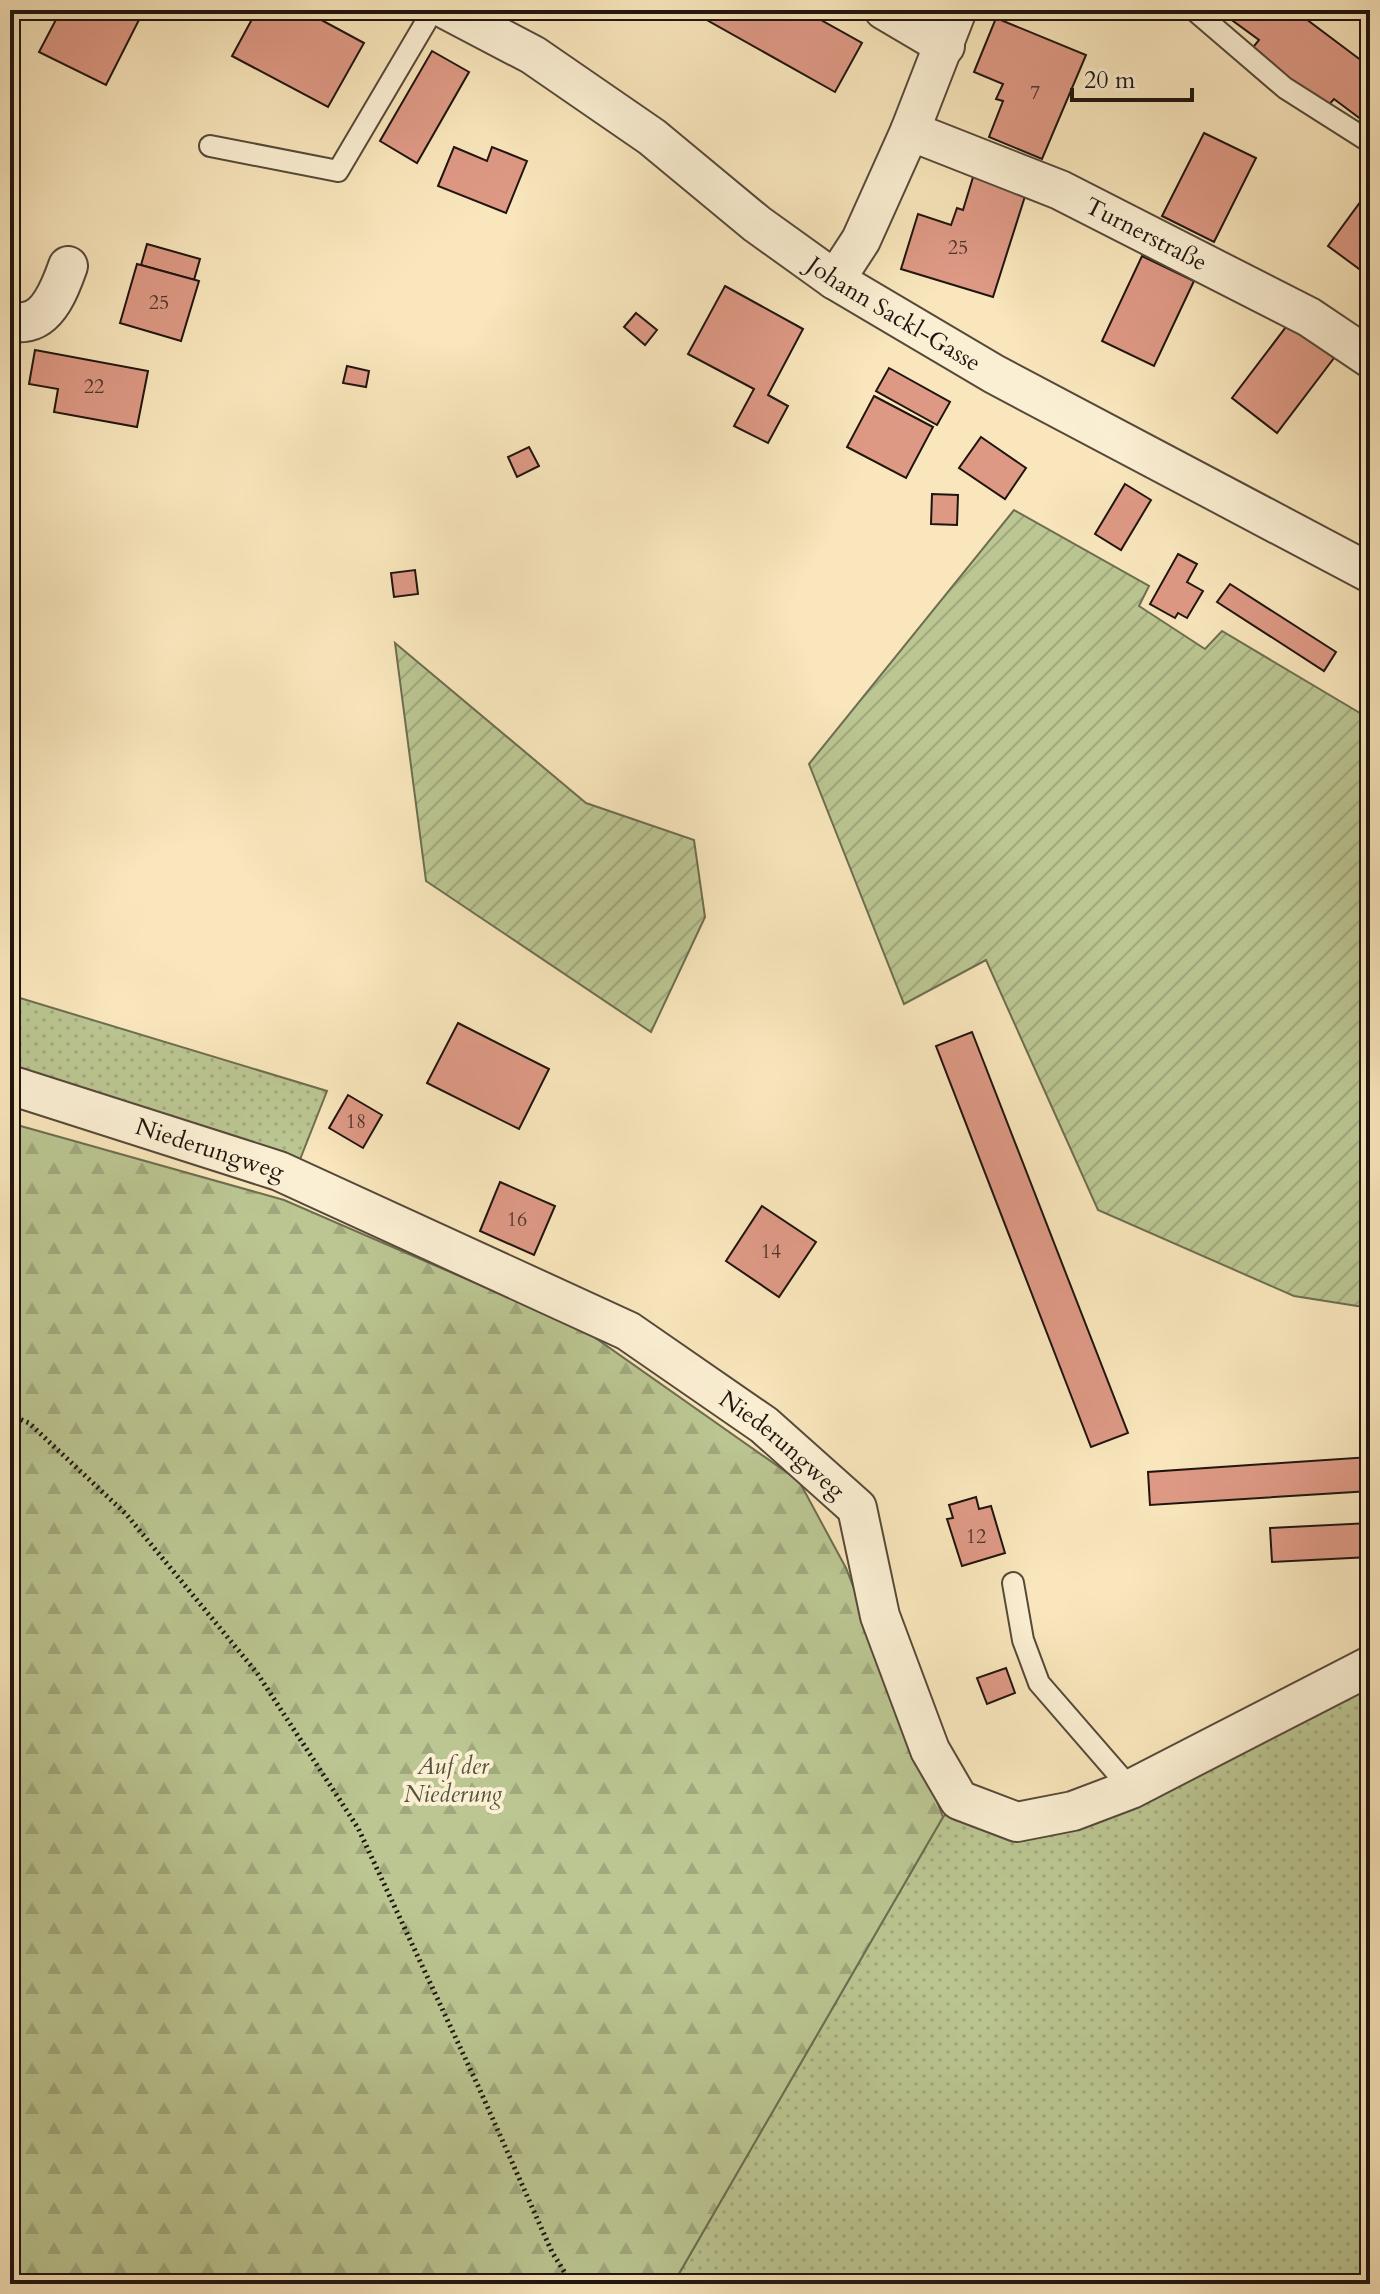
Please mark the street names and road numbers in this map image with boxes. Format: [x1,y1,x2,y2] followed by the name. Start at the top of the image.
[1079,190,1213,279] street label: Turnerstraße
[798,247,987,380] street label: Johann Sackl-Gasse
[131,1110,289,1189] street label: Niederungweg
[712,1383,852,1507] street label: Niederungweg

